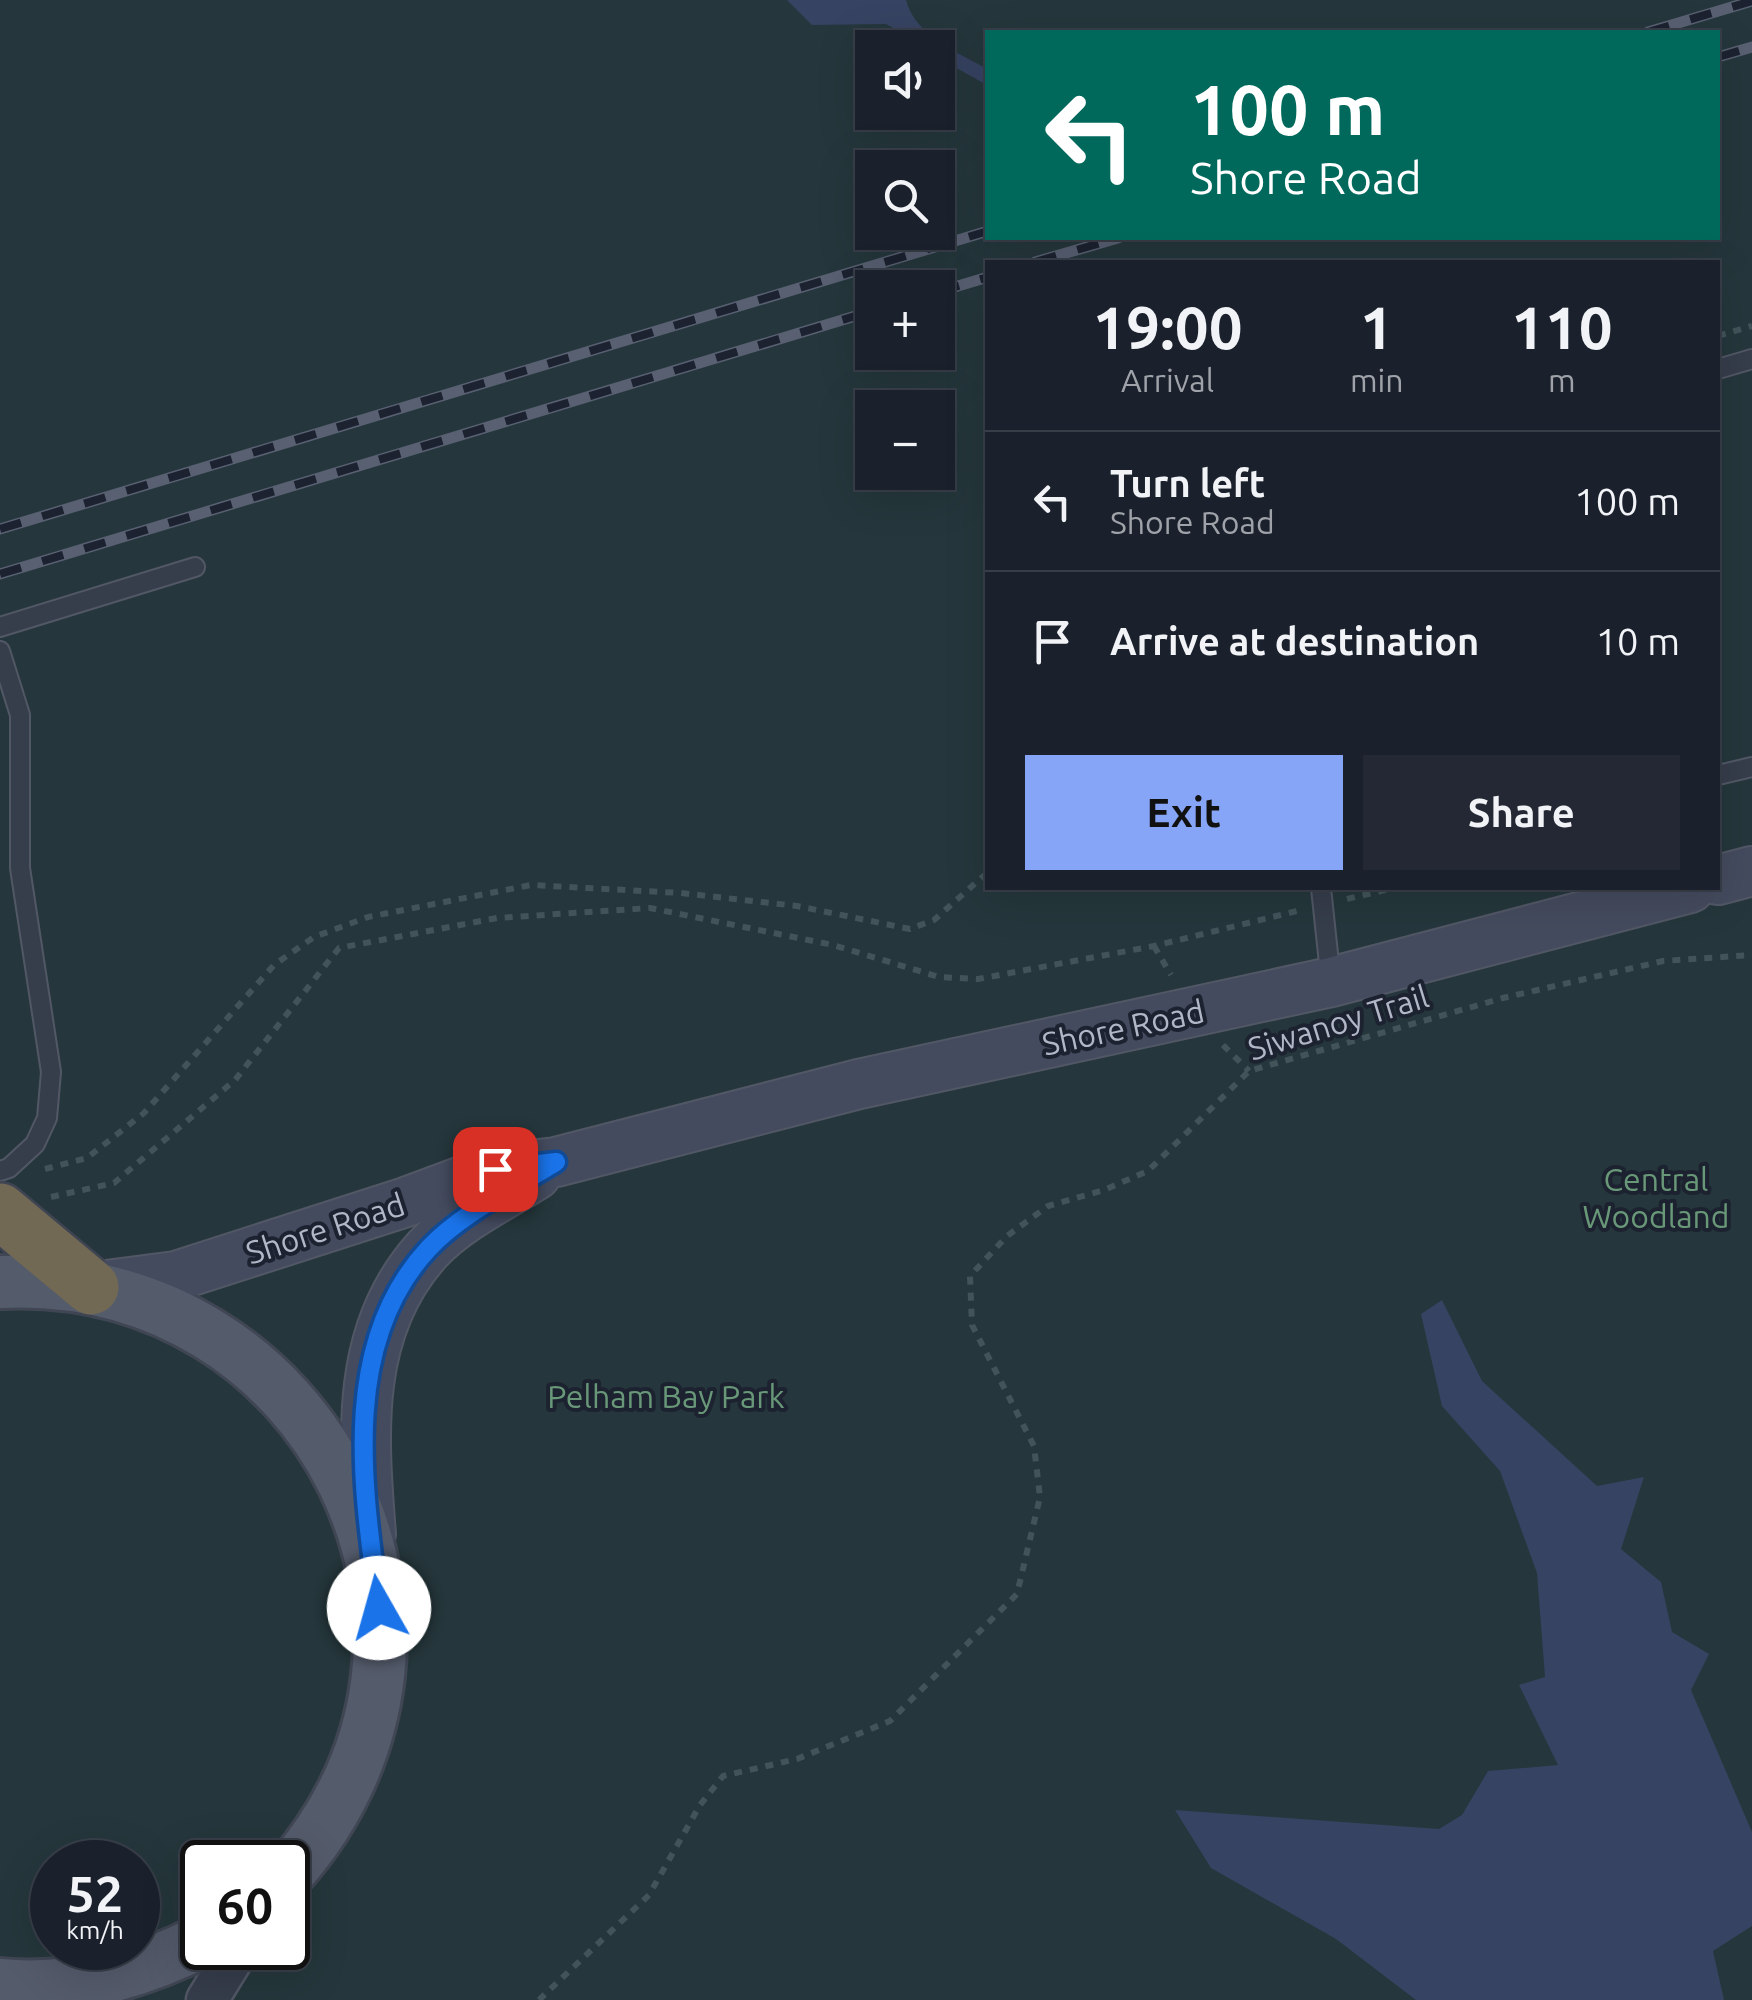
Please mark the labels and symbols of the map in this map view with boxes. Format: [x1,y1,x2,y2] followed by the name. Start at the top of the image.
[1243,977,1433,1067] street label: Siwanoy Trail
[1039,992,1207,1062] street label: Shore Road
[453,1127,538,1212] pin
[1582,1161,1730,1234] park label: Central Woodland
[241,1185,409,1271] street label: Shore Road
[547,1378,785,1414] park label: Pelham Bay Park
[327,1556,431,1660] position arrow
[180,1840,310,1970] speed limit sign: 60

